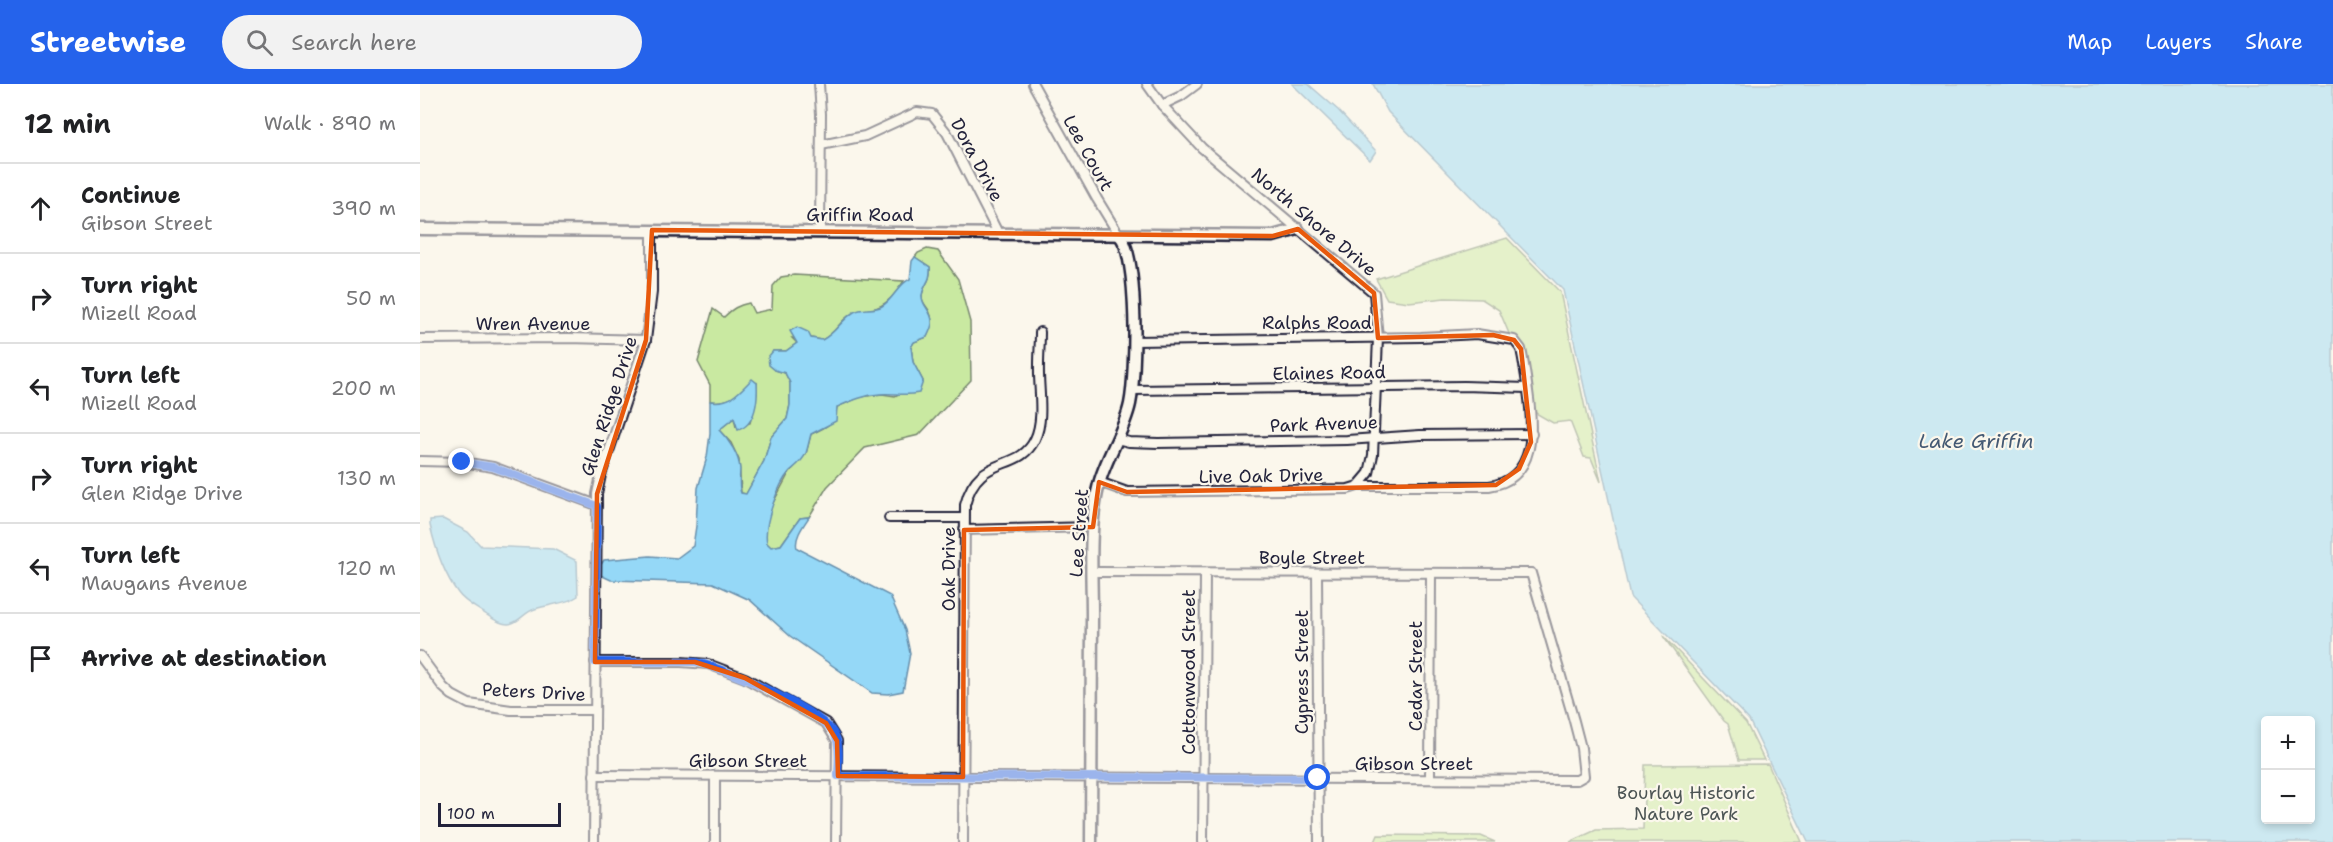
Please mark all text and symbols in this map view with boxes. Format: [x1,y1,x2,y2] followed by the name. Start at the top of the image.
[222,15,642,69] search box
[30,23,186,61] text: Streetwise
[243,26,276,59] icon: search
[291,28,417,57] text: Search here
[2067,28,2112,56] text: Map
[2145,28,2212,56] text: Layers
[2245,28,2303,56] text: Share
[24,106,111,141] text: 12 min
[264,110,396,136] text: Walk · 890 m
[1057,111,1119,195] street label: Lee Court
[945,114,1009,206] street label: Dora Drive
[1246,162,1382,282] street label: North Shore Drive
[81,181,181,210] text: Continue
[24,192,57,225] icon: ahead
[331,195,396,221] text: 390 m
[806,203,914,227] street label: Griffin Road
[81,210,213,236] text: Gibson Street
[81,271,198,300] text: Turn right
[24,282,57,315] icon: right
[346,285,396,311] text: 50 m
[81,300,197,326] text: Mizell Road
[1262,311,1372,335] street label: Ralphs Road
[476,312,590,336] street label: Wren Avenue
[575,333,643,479] street label: Glen Ridge Drive
[1272,360,1386,386] street label: Elaines Road
[81,361,180,390] text: Turn left
[24,372,57,405] icon: left
[331,375,396,401] text: 200 m
[81,390,197,416] text: Mizell Road
[1269,410,1379,438] street label: Park Avenue
[1919,428,2033,454] water label: Lake Griffin
[448,448,474,474] route end
[81,451,198,480] text: Turn right
[24,462,57,495] icon: right
[1198,463,1324,489] street label: Live Oak Drive
[337,465,396,491] text: 130 m
[81,480,243,506] text: Glen Ridge Drive
[1064,488,1094,578] street label: Lee Street
[937,527,961,611] street label: Oak Drive
[81,541,180,570] text: Turn left
[1259,546,1365,570] street label: Boyle Street
[24,552,57,585] icon: left
[337,555,396,581] text: 120 m
[81,570,248,596] text: Maugans Avenue
[1177,589,1201,755] street label: Cottonwood Street
[1290,610,1314,734] street label: Cypress Street
[1404,621,1428,731] street label: Cedar Street
[24,642,57,675] icon: arrive
[81,644,327,673] text: Arrive at destination
[482,677,586,707] street label: Peters Drive
[2261,716,2315,824] map controls
[2261,716,2315,770] button: +
[689,749,807,773] street label: Gibson Street
[1355,752,1473,776] street label: Gibson Street
[1304,764,1330,790] route start
[2261,770,2315,824] button: −
[1617,781,1755,826] park label: Bourlay Historic Nature Park
[438,800,561,828] scale bar
[447,803,495,824] text: 100 m

